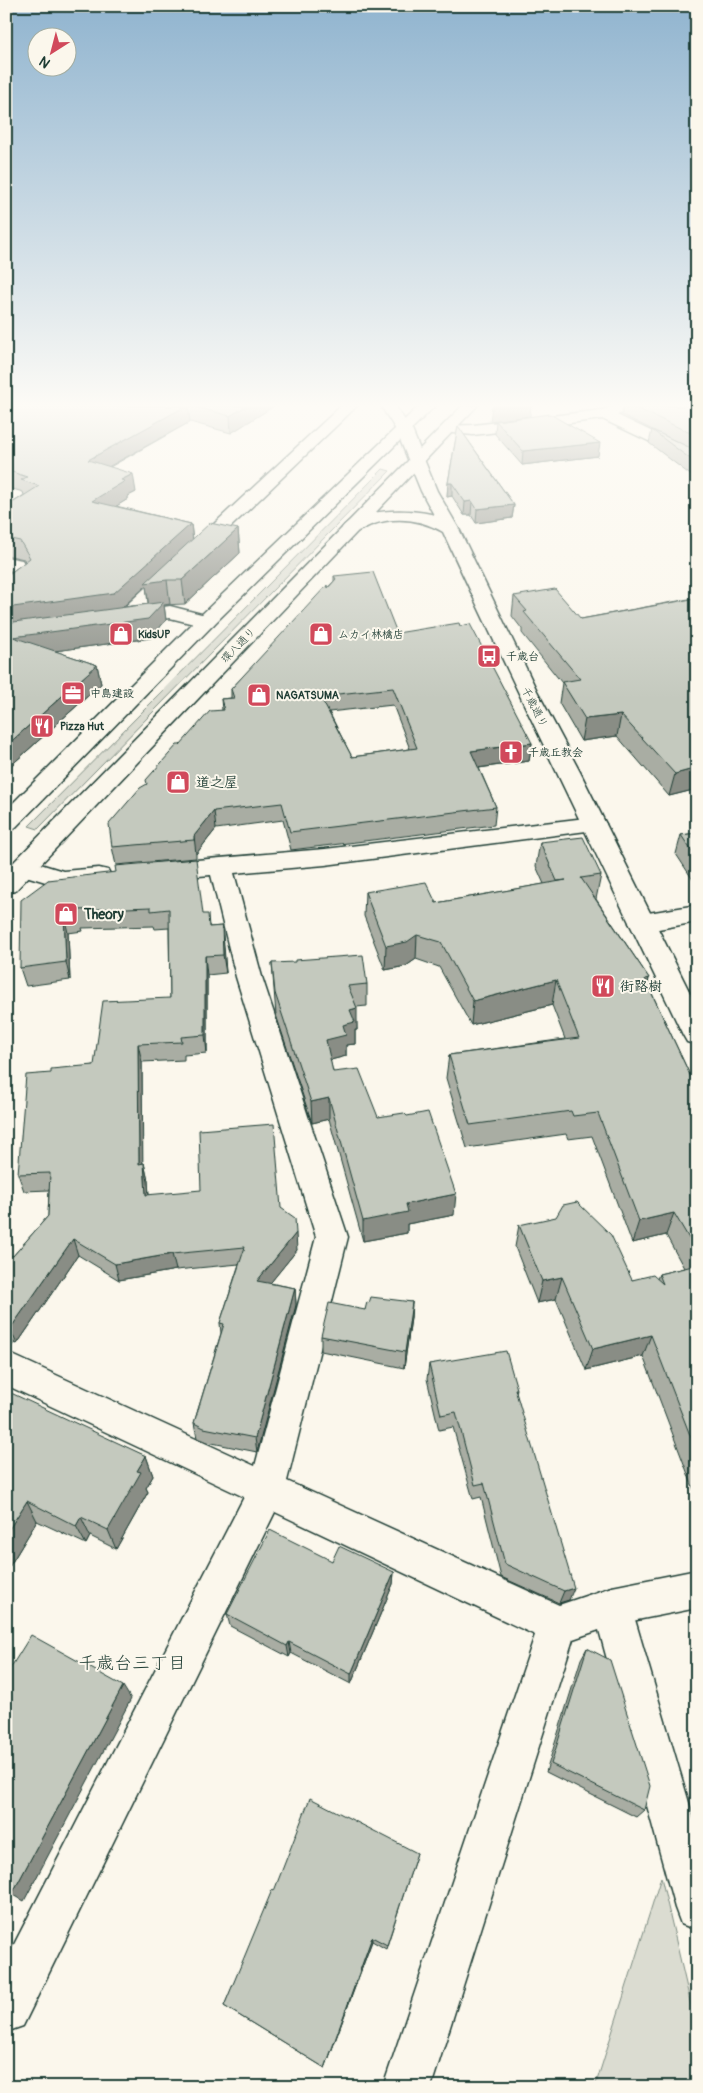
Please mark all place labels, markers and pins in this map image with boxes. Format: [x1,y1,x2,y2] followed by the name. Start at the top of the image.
[108,621,134,647] shop icon: KidsUP
[308,621,334,647] shop icon: ムカイ林檎店
[138,628,170,641] place label: KidsUP
[338,628,404,641] place label: ムカイ林檎店
[476,643,502,669] bus stop icon: 千歳台
[506,650,539,663] place label: 千歳台
[60,680,86,706] office icon: 中島建設
[246,682,272,708] shop icon: NAGATSUMA
[90,687,134,700] place label: 中島建設
[276,689,340,702] place label: NAGATSUMA
[29,713,55,739] restaurant icon: Pizza Hut
[60,720,104,733] place label: Pizza Hut
[498,739,524,765] church icon: 千歳丘教会
[528,746,583,759] place label: 千歳丘教会
[165,769,191,795] shop icon: 道之屋
[196,774,238,791] place label: 道之屋
[53,901,79,927] shop icon: Theory
[83,906,124,923] place label: Theory
[590,973,616,999] restaurant icon: 街路樹
[620,978,662,995] place label: 街路樹

